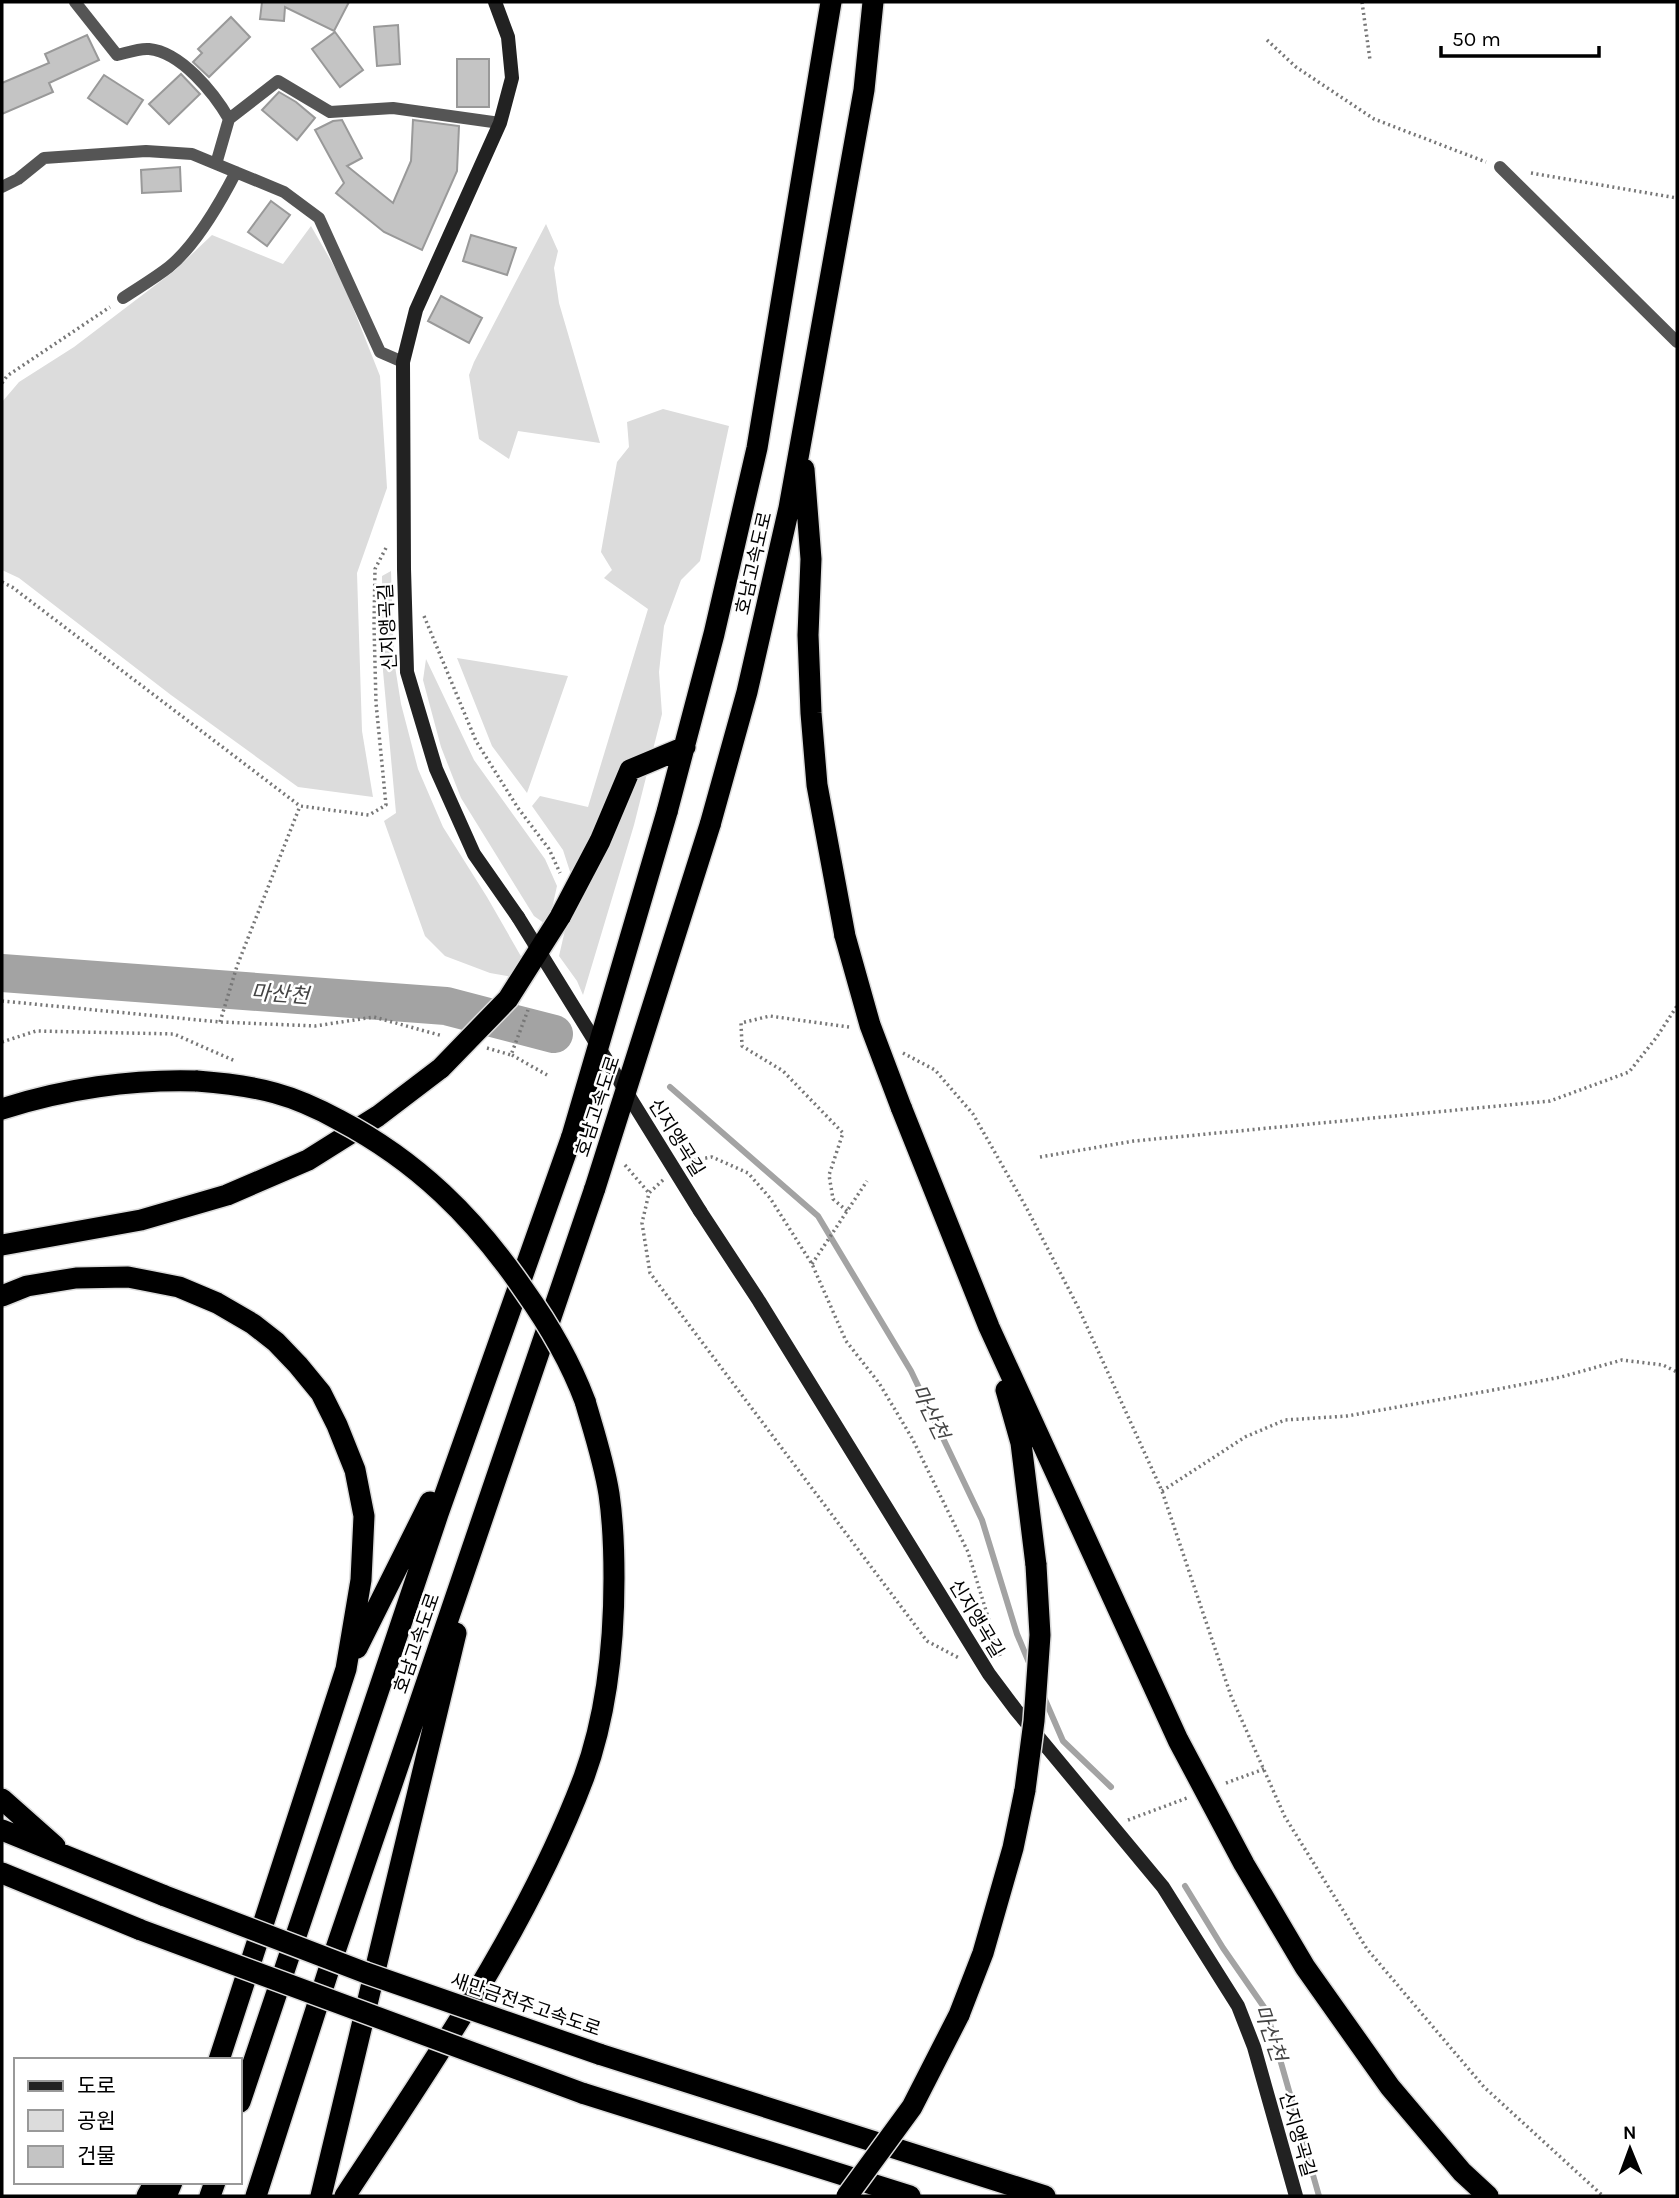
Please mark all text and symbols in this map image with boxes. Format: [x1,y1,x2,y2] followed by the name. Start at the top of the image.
[1441,14,1598,58] scale bar
[1452,27,1501,51] text: 50 m
[731,510,776,617] street label: 호남고속도로
[375,583,401,671] street label: 신지앵곡길
[250,980,312,1008] water label: 마산천
[571,1053,625,1160] street label: 호남고속도로
[644,1095,709,1180] street label: 신지앵곡길
[907,1381,955,1446] water label: 마산천
[944,1575,1008,1662] street label: 신지앵곡길
[389,1590,444,1696] street label: 호남고속도로
[448,1969,604,2041] street label: 새만금전주고속도로
[1249,2002,1292,2067] water label: 마산천
[14,2058,242,2184] legend
[77,2074,116,2098] text: 도로
[1274,2089,1320,2179] street label: 신지앵곡길
[77,2109,116,2133] text: 공원
[1595,2114,1665,2184] north arrow
[1623,2122,1637,2144] text: N
[77,2144,116,2168] text: 건물

